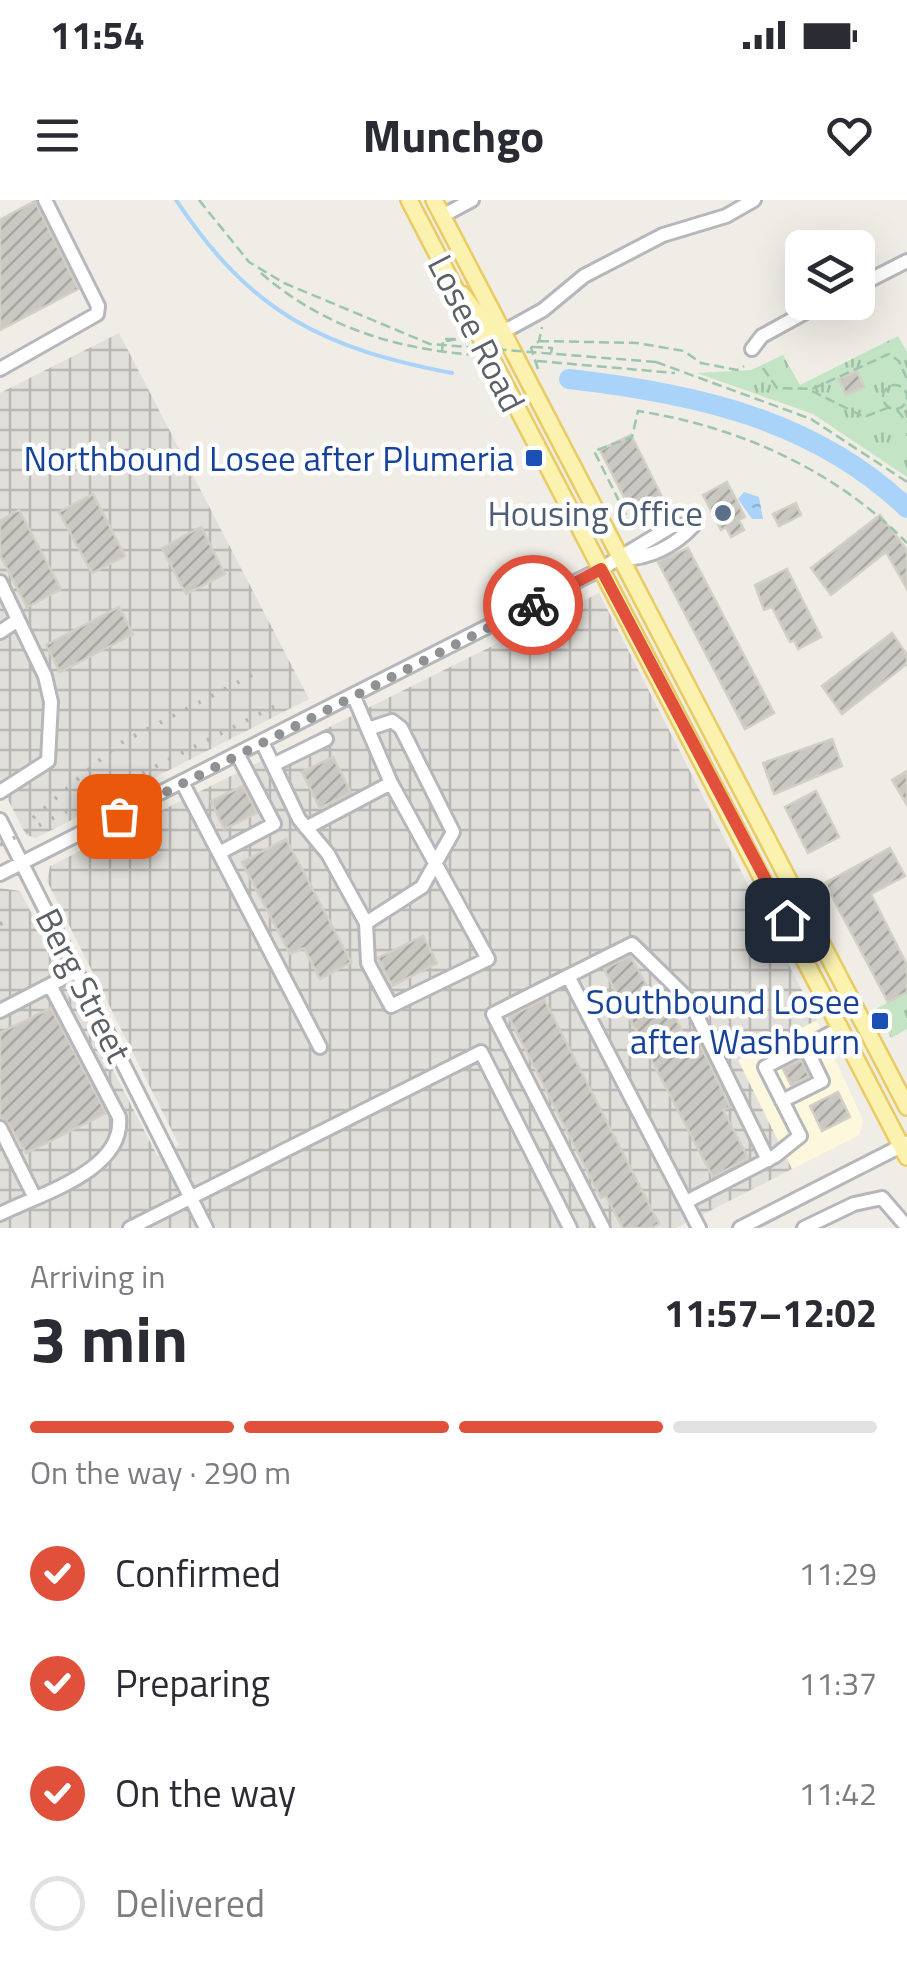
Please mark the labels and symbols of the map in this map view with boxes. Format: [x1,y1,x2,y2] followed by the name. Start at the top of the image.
[414,245,540,421] street label: Losee Road
[23,431,514,485] place label: Northbound Losee after Plumeria
[523,447,545,469] marker: Northbound Losee after Plumeria
[487,486,703,540] place label: Housing Office
[712,502,734,524] marker: Housing Office
[483,555,583,655] courier
[77,774,162,859] pin
[745,878,830,963] pin
[22,898,146,1072] street label: Berg Street
[586,974,860,1068] place label: Southbound Losee after Washburn
[869,1010,891,1032] marker: Southbound Losee after Washburn

